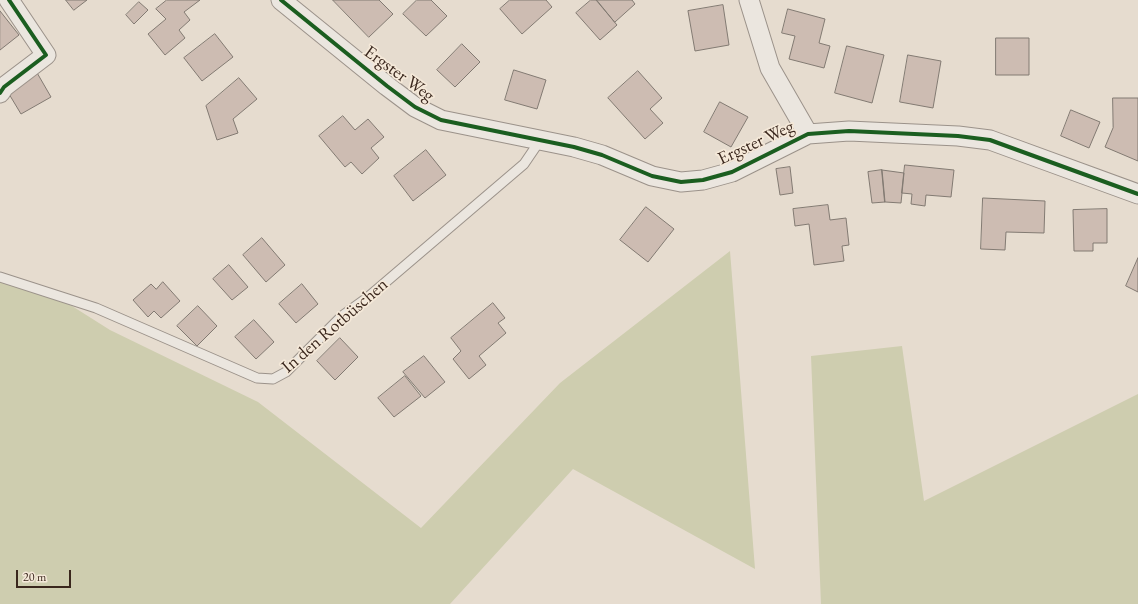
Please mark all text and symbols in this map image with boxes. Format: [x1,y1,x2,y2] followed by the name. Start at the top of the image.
[360,41,438,107] street label: Ergster Weg
[714,116,798,170] street label: Ergster Weg
[278,274,392,378] street label: In den Rotbüschen
[18,562,73,588] scale bar
[23,569,46,585] text: 20 m

